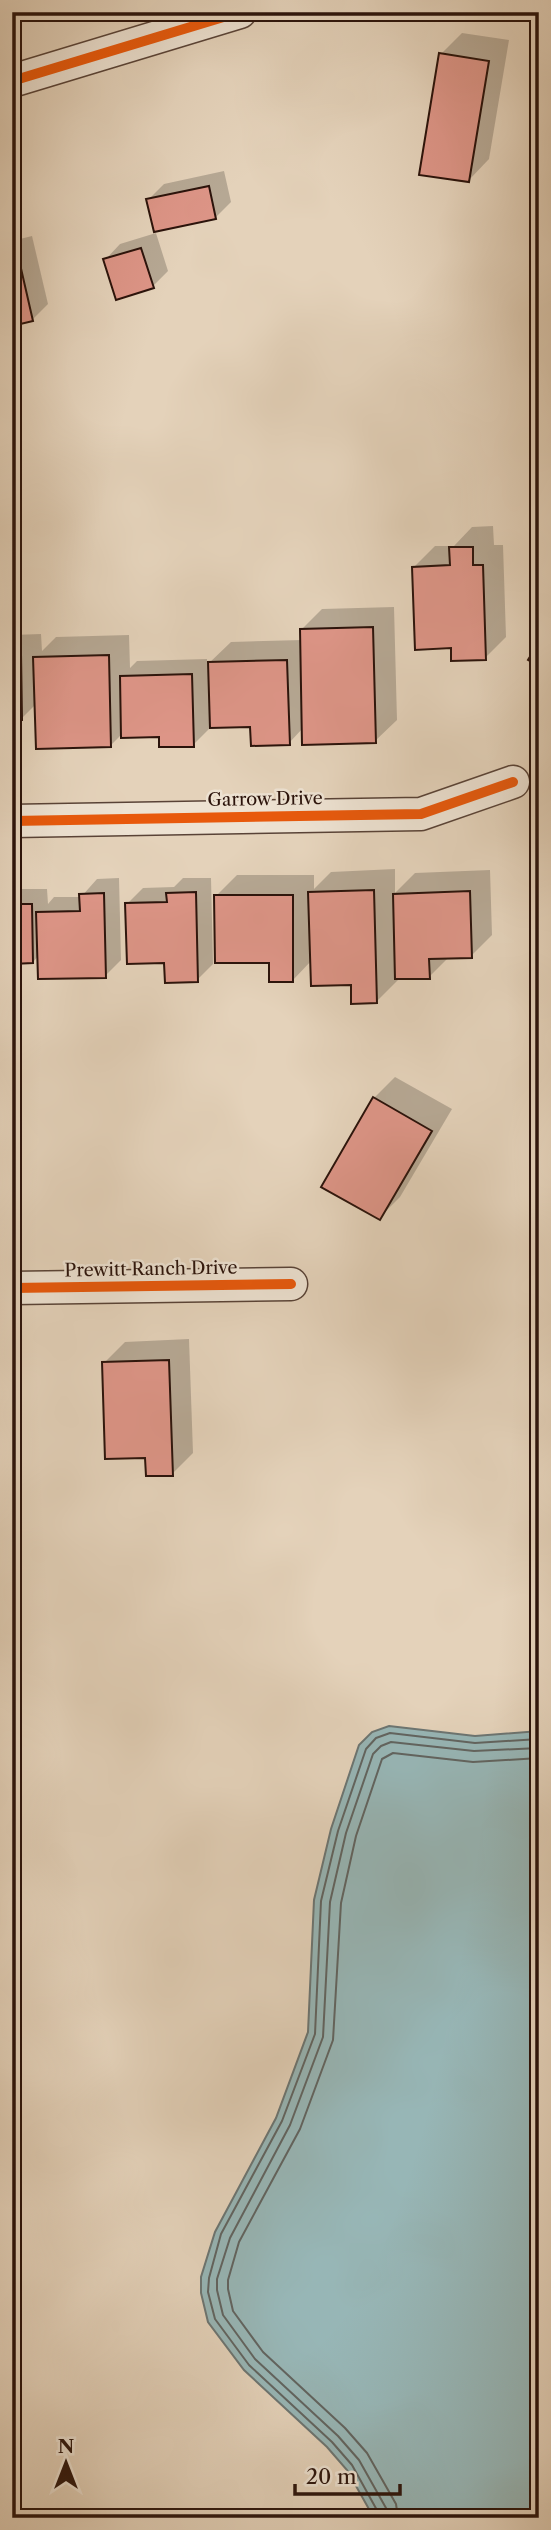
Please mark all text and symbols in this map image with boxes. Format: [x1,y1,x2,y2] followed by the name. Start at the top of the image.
[207,787,323,811] street label: Garrow Drive
[64,1256,238,1282] street label: Prewitt Ranch Drive
[32,2428,102,2498] north arrow
[58,2435,74,2458] text: N
[295,2453,400,2497] scale bar
[306,2464,357,2489] text: 20 m

